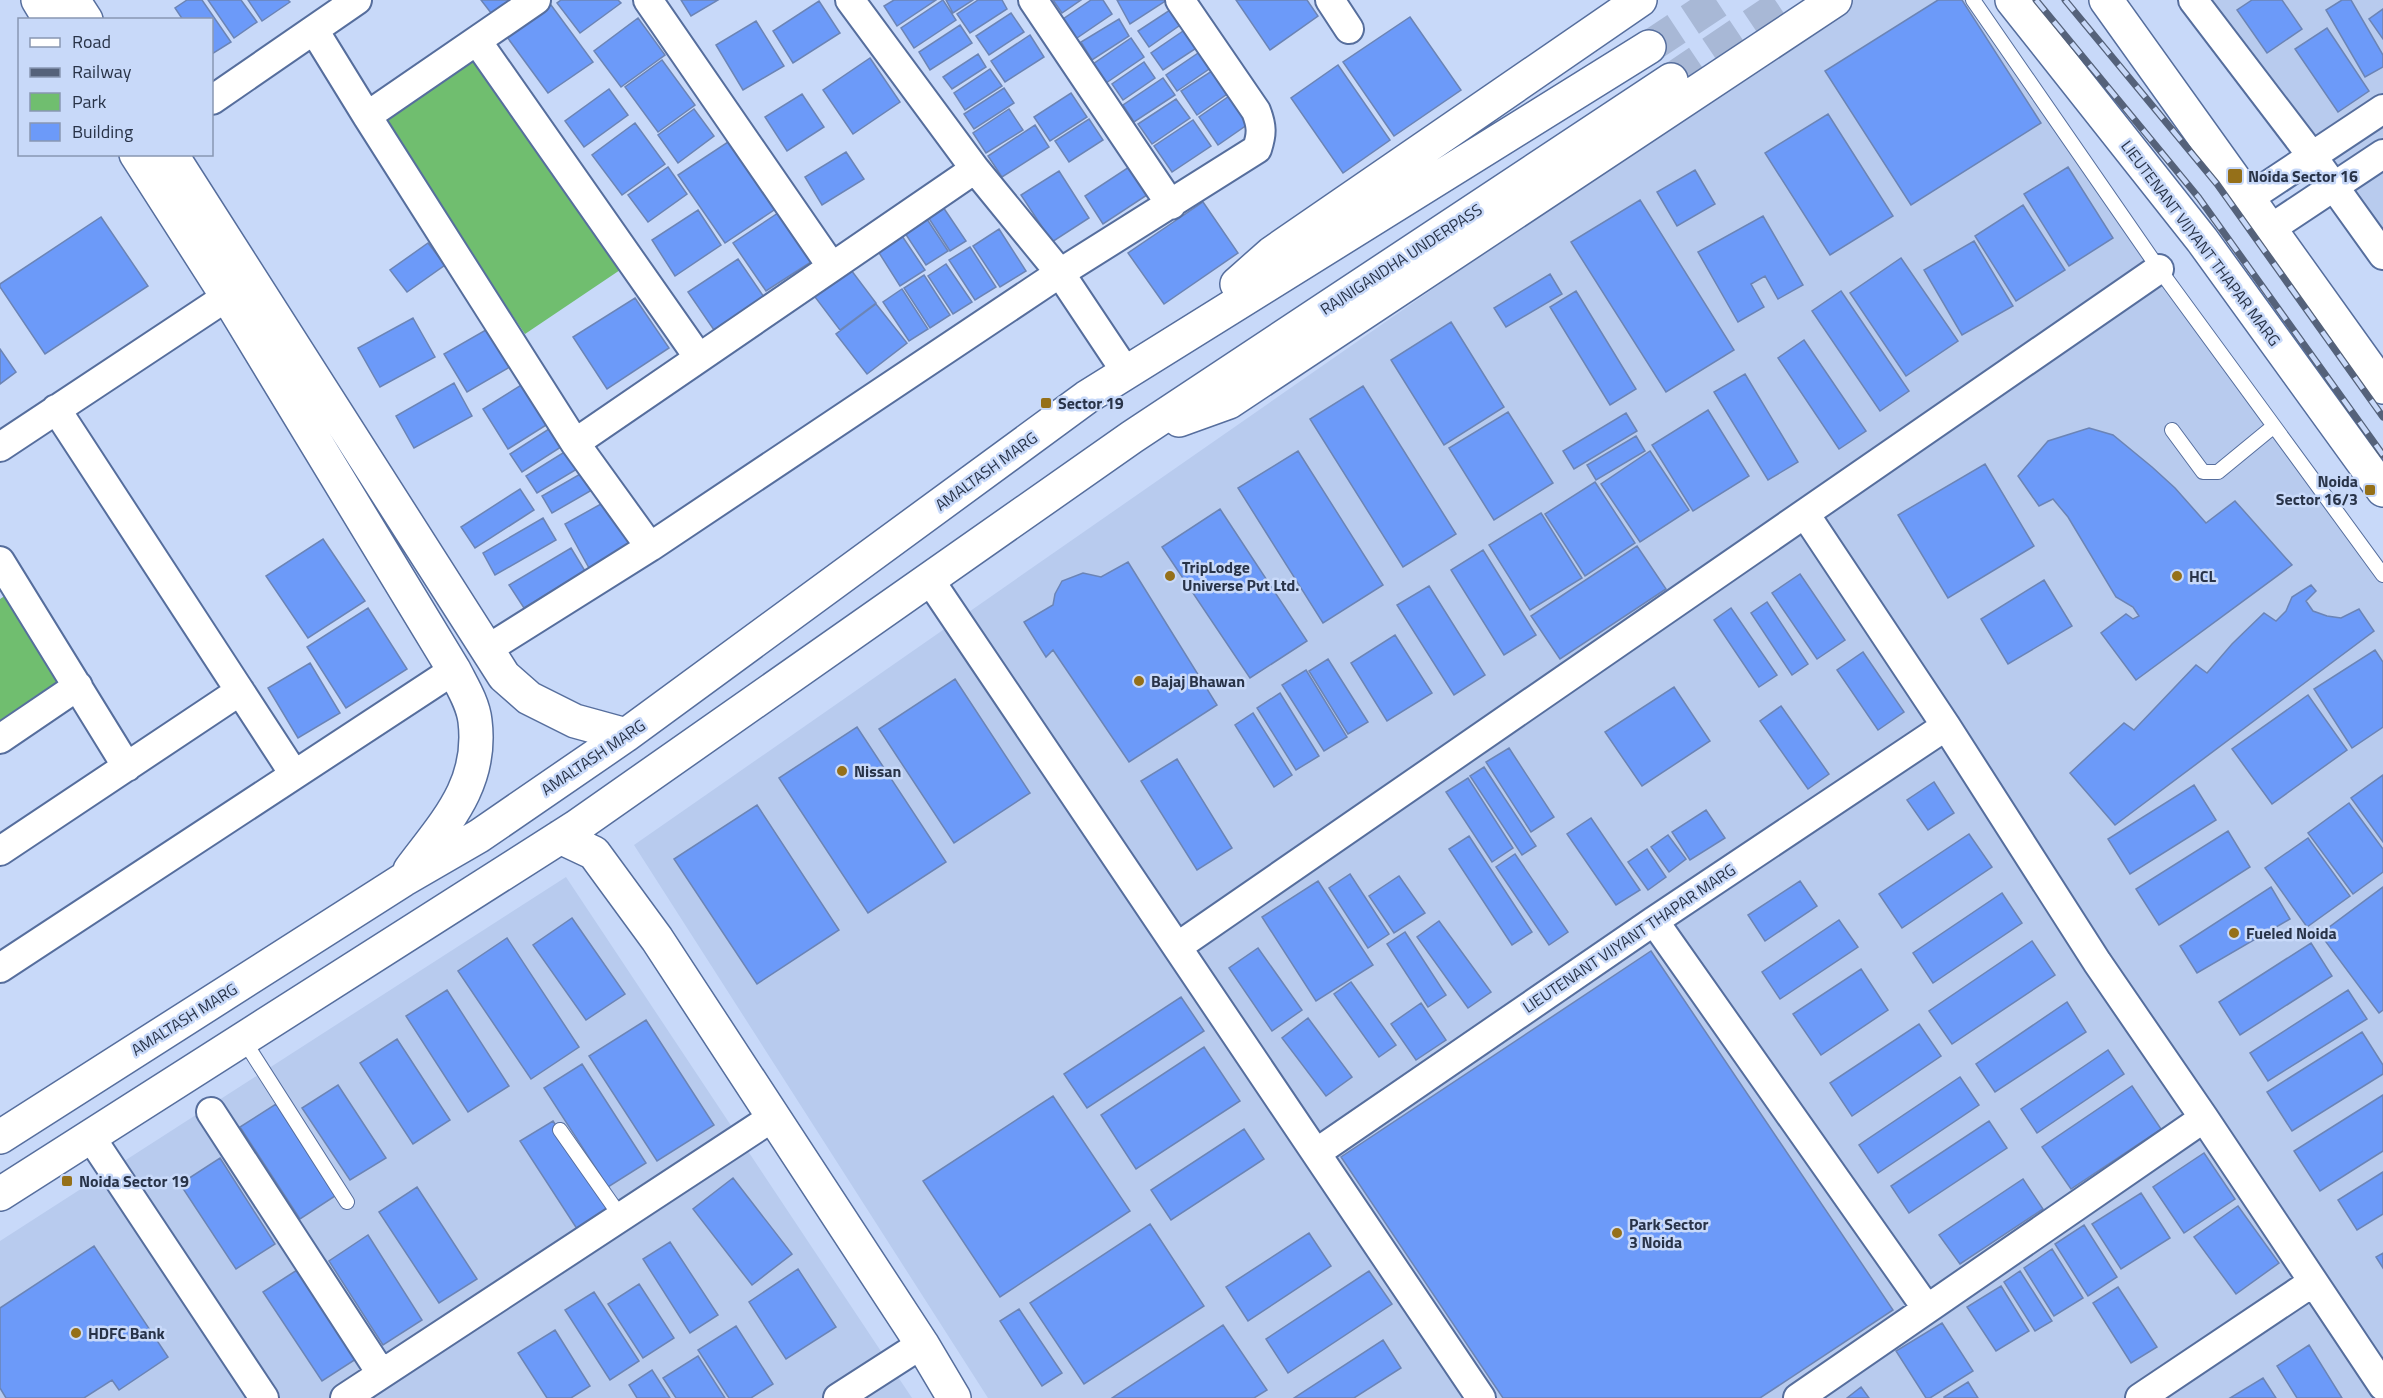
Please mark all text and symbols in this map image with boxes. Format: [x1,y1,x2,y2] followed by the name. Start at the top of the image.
[18,18,213,156] legend
[72,28,111,55] text: Road
[72,58,132,85] text: Railway
[72,88,107,115] text: Park
[72,118,133,145] text: Building
[2115,135,2287,351] street label: LIEUTENANT VIJYANT THAPAR MARG
[2248,164,2358,188] place label: Noida Sector 16
[2226,167,2244,185] marker: Noida Sector 16
[1315,197,1487,321] street label: RAJNIGANDHA UNDERPASS
[1058,391,1124,415] place label: Sector 19
[1039,396,1053,410] marker: Sector 19
[930,426,1042,516] street label: AMALTASH MARG
[2276,469,2358,511] place label: Noida Sector 16/3
[2363,483,2377,497] marker: Noida Sector 16/3
[1182,555,1299,597] place label: TripLodge Universe Pvt Ltd.
[2189,564,2217,588] place label: HCL
[1163,569,1177,583] marker: TripLodge Universe Pvt Ltd.
[2170,569,2184,583] marker: HCL
[1151,669,1245,693] place label: Bajaj Bhawan
[1132,674,1146,688] marker: Bajaj Bhawan
[536,713,650,801] street label: AMALTASH MARG
[854,759,901,783] place label: Nissan
[835,764,849,778] marker: Nissan
[1518,857,1740,1019] street label: LIEUTENANT VIJYANT THAPAR MARG
[2246,921,2337,945] place label: Fueled Noida
[2227,926,2241,940] marker: Fueled Noida
[126,977,242,1061] street label: AMALTASH MARG
[79,1169,189,1193] place label: Noida Sector 19
[60,1174,74,1188] marker: Noida Sector 19
[1629,1212,1709,1254] place label: Park Sector 3 Noida
[1610,1226,1624,1240] marker: Park Sector 3 Noida
[88,1321,166,1345] place label: HDFC Bank
[69,1326,83,1340] marker: HDFC Bank

